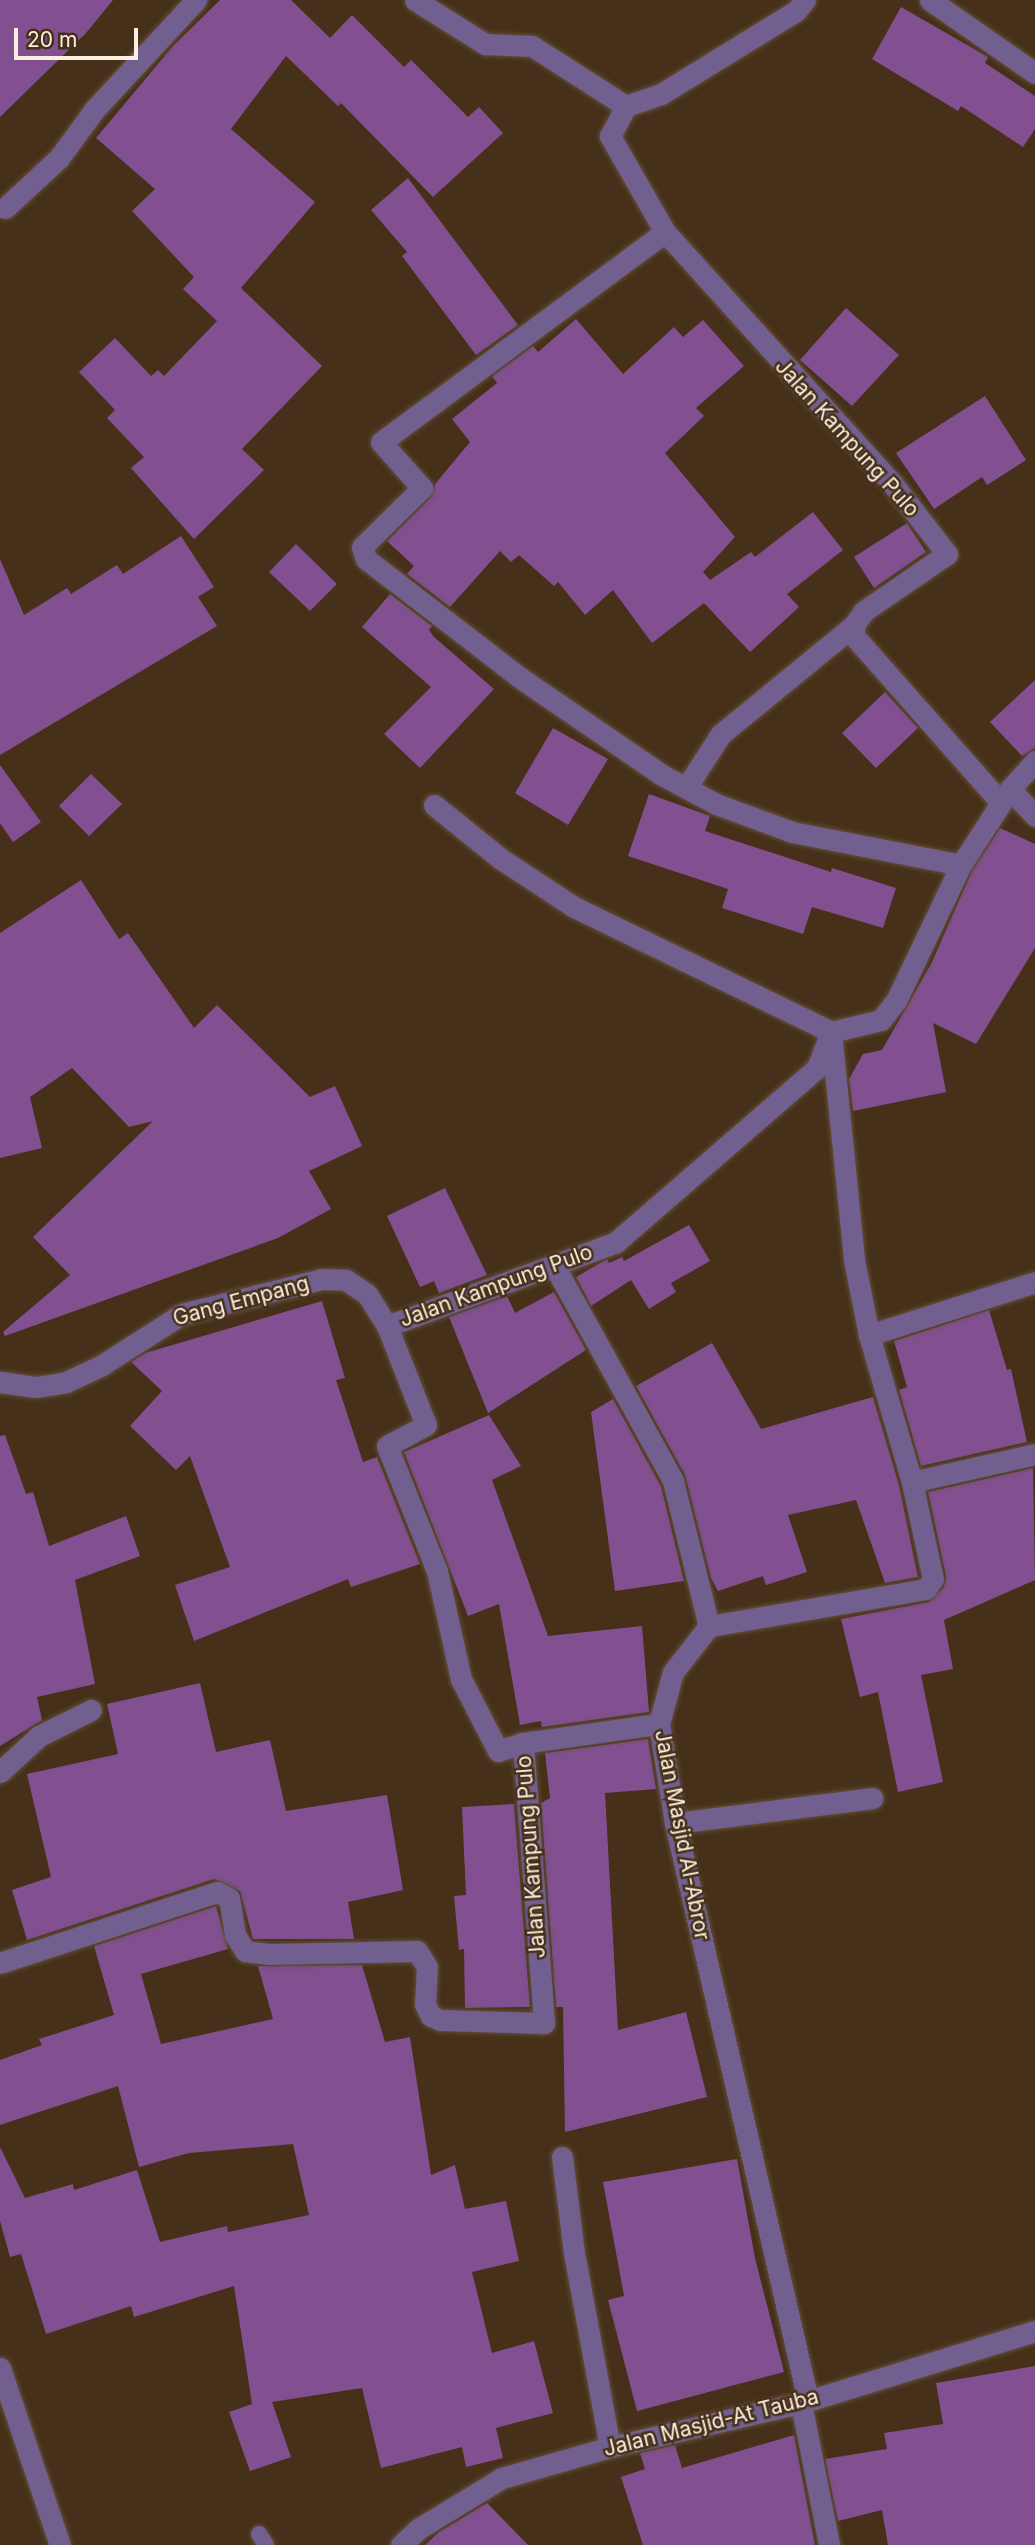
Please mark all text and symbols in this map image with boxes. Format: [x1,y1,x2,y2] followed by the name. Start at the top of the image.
[18,14,142,58] scale bar
[27,27,77,52] text: 20 m
[770,354,924,522] street label: Jalan Kampung Pulo
[396,1239,596,1333] street label: Jalan Kampung Pulo
[170,1271,312,1331] street label: Gang Empang
[649,1728,715,1942] street label: Jalan Masjid Al-Abror
[511,1755,551,1959] street label: Jalan Kampung Pulo
[601,2384,821,2462] street label: Jalan Masjid-At Tauba

